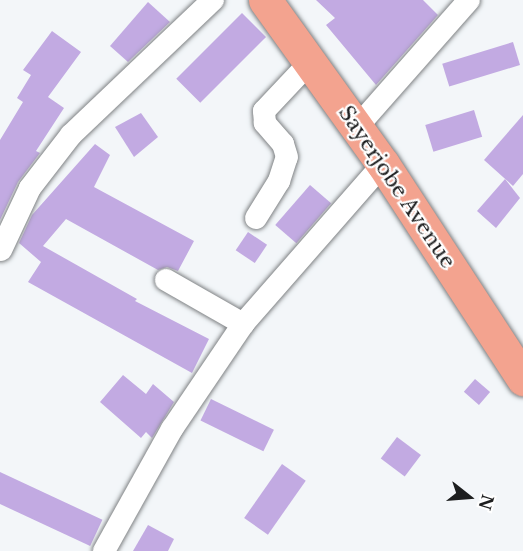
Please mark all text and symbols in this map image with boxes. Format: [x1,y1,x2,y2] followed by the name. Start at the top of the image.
[333,101,461,273] street label: Sayerjobe Avenue
[439,467,499,527] north arrow
[474,492,498,512] text: N

